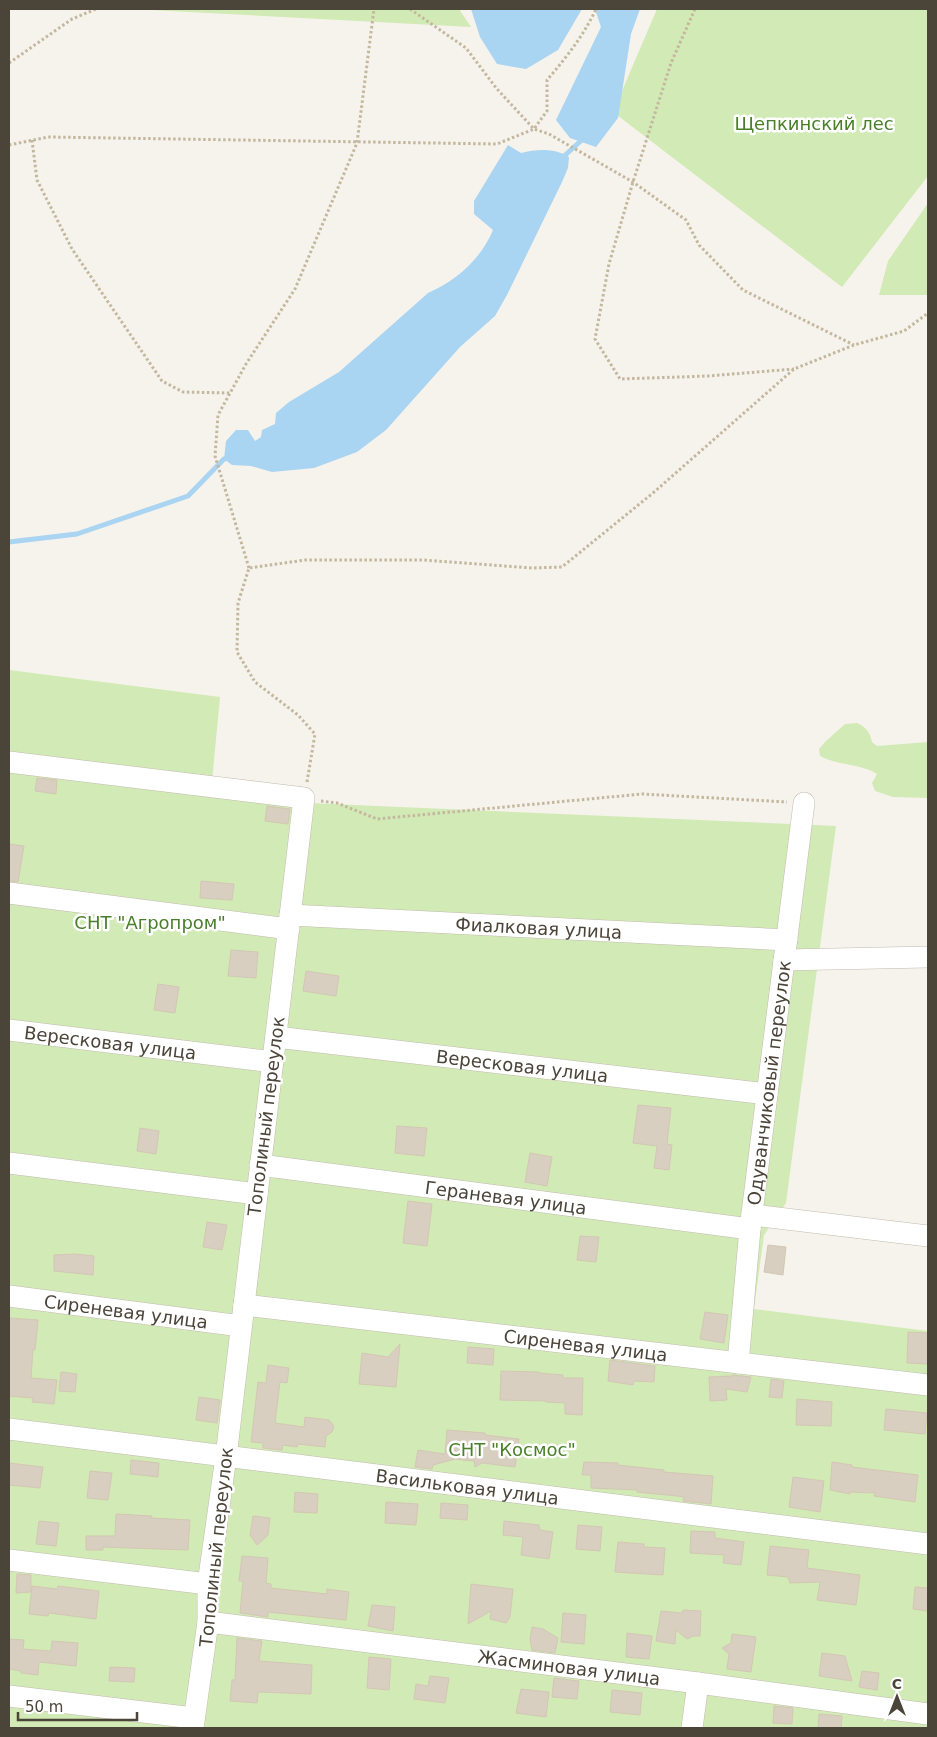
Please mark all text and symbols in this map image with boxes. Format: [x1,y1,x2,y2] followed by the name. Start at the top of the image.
[734,113,894,134] park label: Щепкинский лес
[74,912,226,933] park label: СНТ "Агропром"
[455,913,623,942] street label: Фиалковая улица
[743,959,794,1206] street label: Одуванчиковый переулок
[243,1015,289,1218] street label: Тополиный переулок
[23,1021,197,1063] street label: Вересковая улица
[435,1045,610,1086] street label: Вересковая улица
[424,1176,588,1218] street label: Гераневая улица
[43,1290,209,1332] street label: Сиреневая улица
[502,1325,669,1365] street label: Сиреневая улица
[448,1439,576,1460] park label: СНТ "Космос"
[195,1446,237,1649] street label: Тополиный переулок
[375,1464,560,1508] street label: Васильковая улица
[477,1645,662,1689] street label: Жасминовая улица
[872,1672,922,1722] north arrow
[892,1676,902,1692] text: С
[18,1690,136,1722] scale bar
[25,1698,63,1716] text: 50 m

